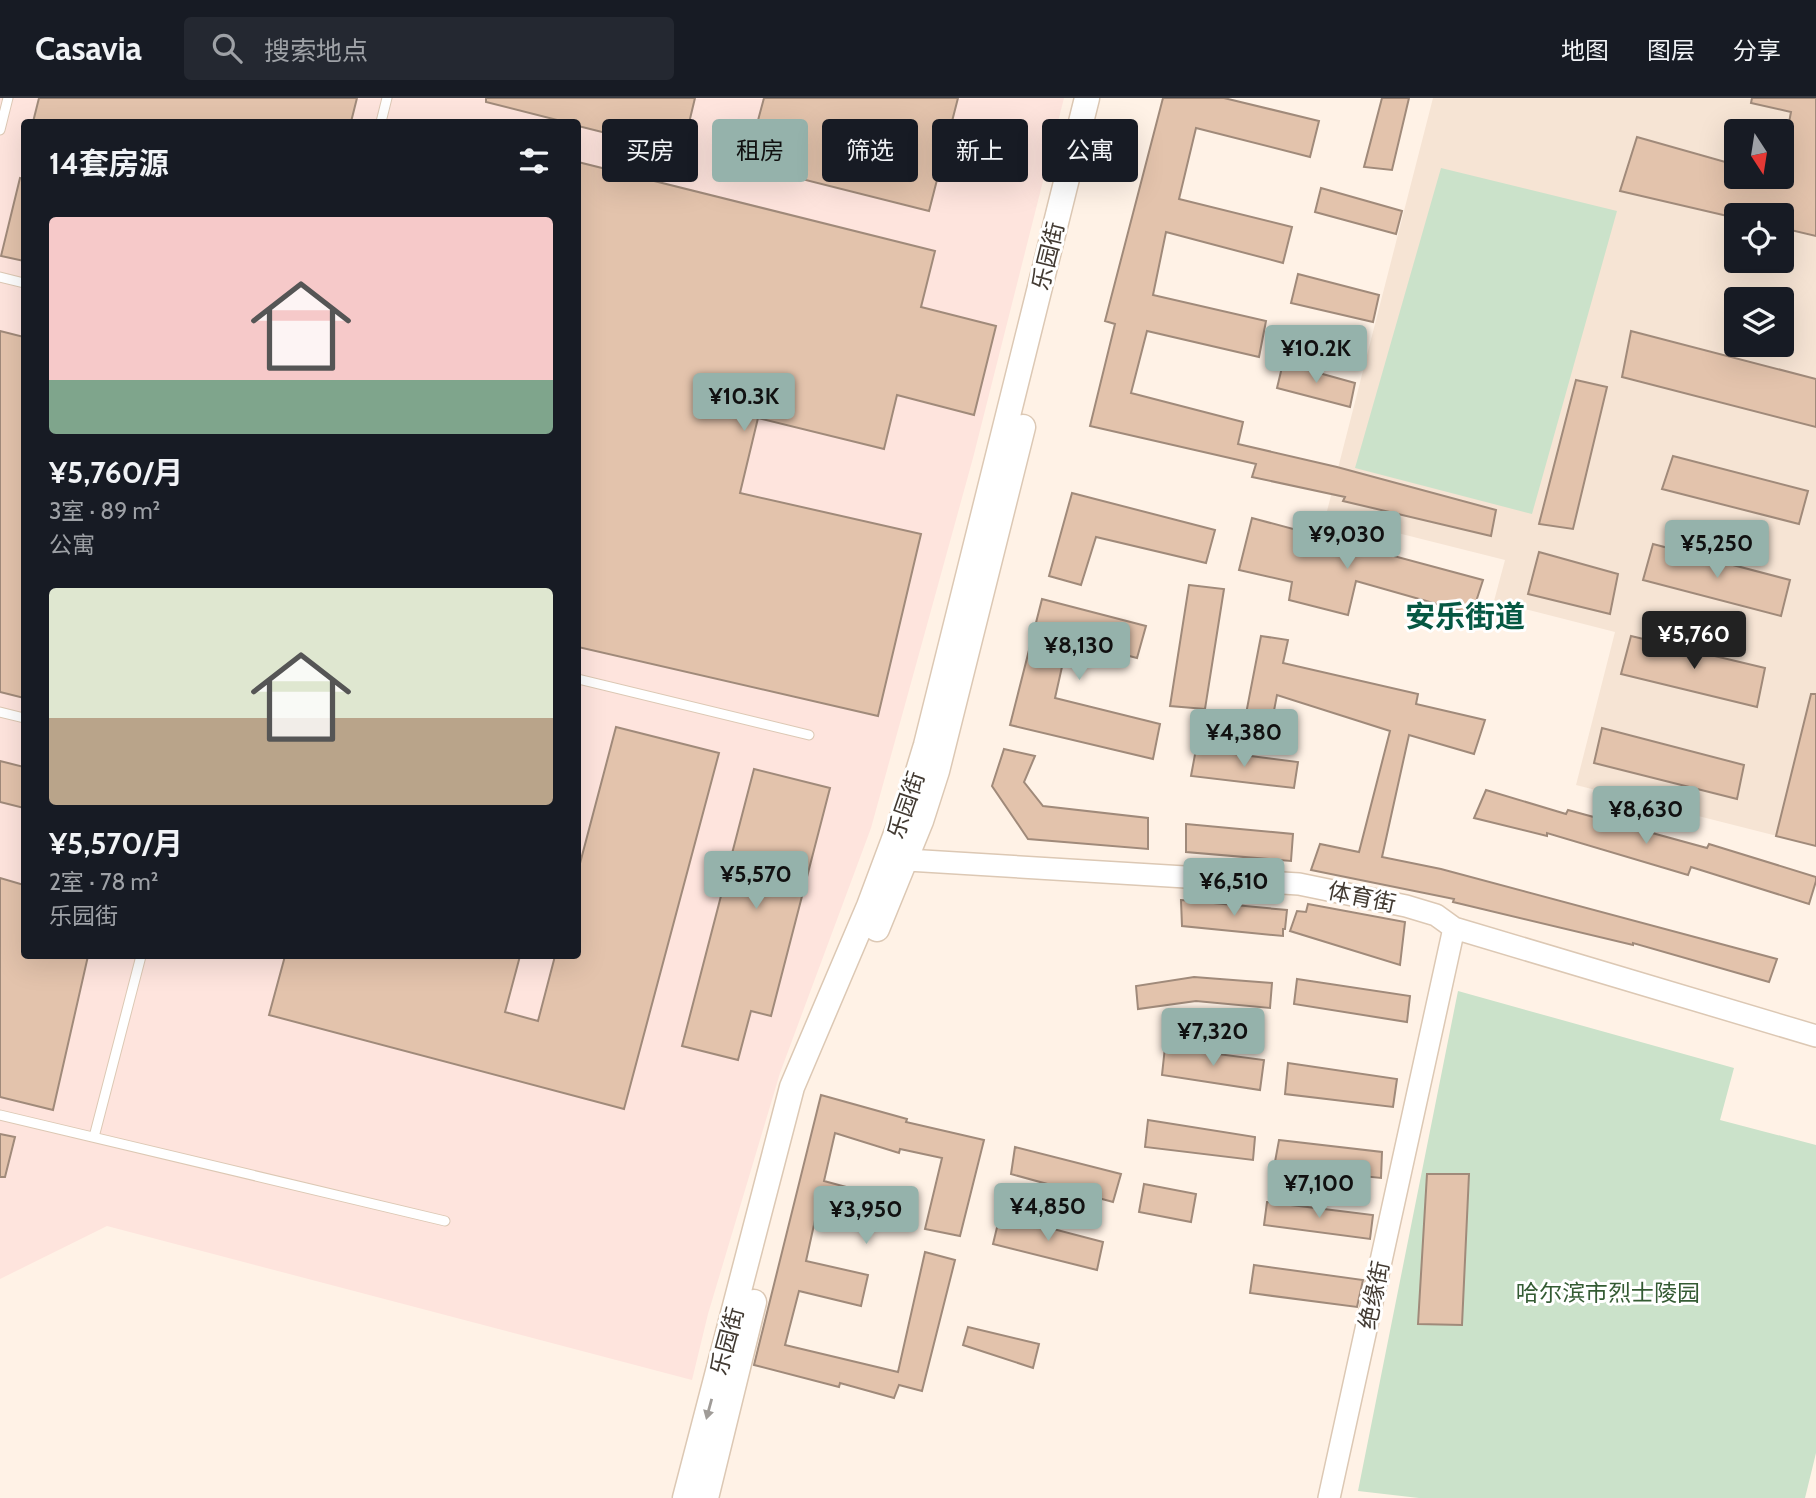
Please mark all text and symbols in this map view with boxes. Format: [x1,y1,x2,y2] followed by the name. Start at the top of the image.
[184,17,674,80] search box
[35,28,142,68] text: Casavia
[208,29,246,67] icon: search
[264,35,368,67] text: 搜索地点
[1561,36,1609,65] text: 地图
[1647,36,1695,65] text: 图层
[1733,36,1781,65] text: 分享
[602,119,698,182] chip: 买房
[712,119,808,182] chip: 租房
[822,119,918,182] chip: 筛选
[932,119,1028,182] chip: 新上
[1042,119,1138,182] chip: 公寓
[1724,119,1794,189] north arrow
[1724,119,1794,357] map controls
[515,142,553,180] icon: filters
[49,145,169,182] text: 14套房源
[1724,203,1794,273] button: locate
[1026,219,1070,293] street label: 乐园街
[238,263,364,389] icon: home
[1724,287,1794,357] button: layers
[1259,326,1373,385] pin: ¥10.2K
[1281,334,1351,362] text: ¥10.2K
[687,374,801,433] pin: ¥10.3K
[709,382,779,410] text: ¥10.3K
[49,454,183,491] text: ¥5,760/月
[49,497,160,525] text: 3室 · 89 m²
[1290,512,1404,571] pin: ¥9,030
[1309,520,1385,548] text: ¥9,030
[1660,520,1774,580] pin: ¥5,250
[1681,529,1753,557] text: ¥5,250
[49,531,95,559] text: 公寓
[1405,598,1525,635] district label: 安乐街道
[1637,612,1751,671] pin: ¥5,760
[1658,620,1730,648] text: ¥5,760
[1022,622,1136,682] pin: ¥8,130
[1044,631,1114,659] text: ¥8,130
[238,634,364,760] icon: home
[1187,710,1301,769] pin: ¥4,380
[1206,718,1282,746] text: ¥4,380
[882,768,930,842] street label: 乐园街
[1589,786,1703,846] pin: ¥8,630
[1609,795,1683,823] text: ¥8,630
[49,825,183,862] text: ¥5,570/月
[699,852,813,911] pin: ¥5,570
[1177,858,1291,918] pin: ¥6,510
[720,860,792,888] text: ¥5,570
[1199,867,1269,895] text: ¥6,510
[49,868,158,896] text: 2室 · 78 m²
[1325,876,1399,918] street label: 体育街
[49,902,118,930] text: 乐园街
[1156,1009,1270,1068] pin: ¥7,320
[1178,1017,1248,1045] text: ¥7,320
[1262,1160,1376,1220] pin: ¥7,100
[1284,1169,1354,1197] text: ¥7,100
[991,1184,1105,1243] pin: ¥4,850
[809,1186,923,1246] pin: ¥3,950
[1010,1192,1086,1220] text: ¥4,850
[830,1195,902,1223] text: ¥3,950
[1353,1258,1395,1332] street label: 绝缘街
[1516,1279,1700,1307] park label: 哈尔滨市烈士陵园
[705,1304,749,1378] street label: 乐园街
[703,1399,713,1420] one-way arrow

